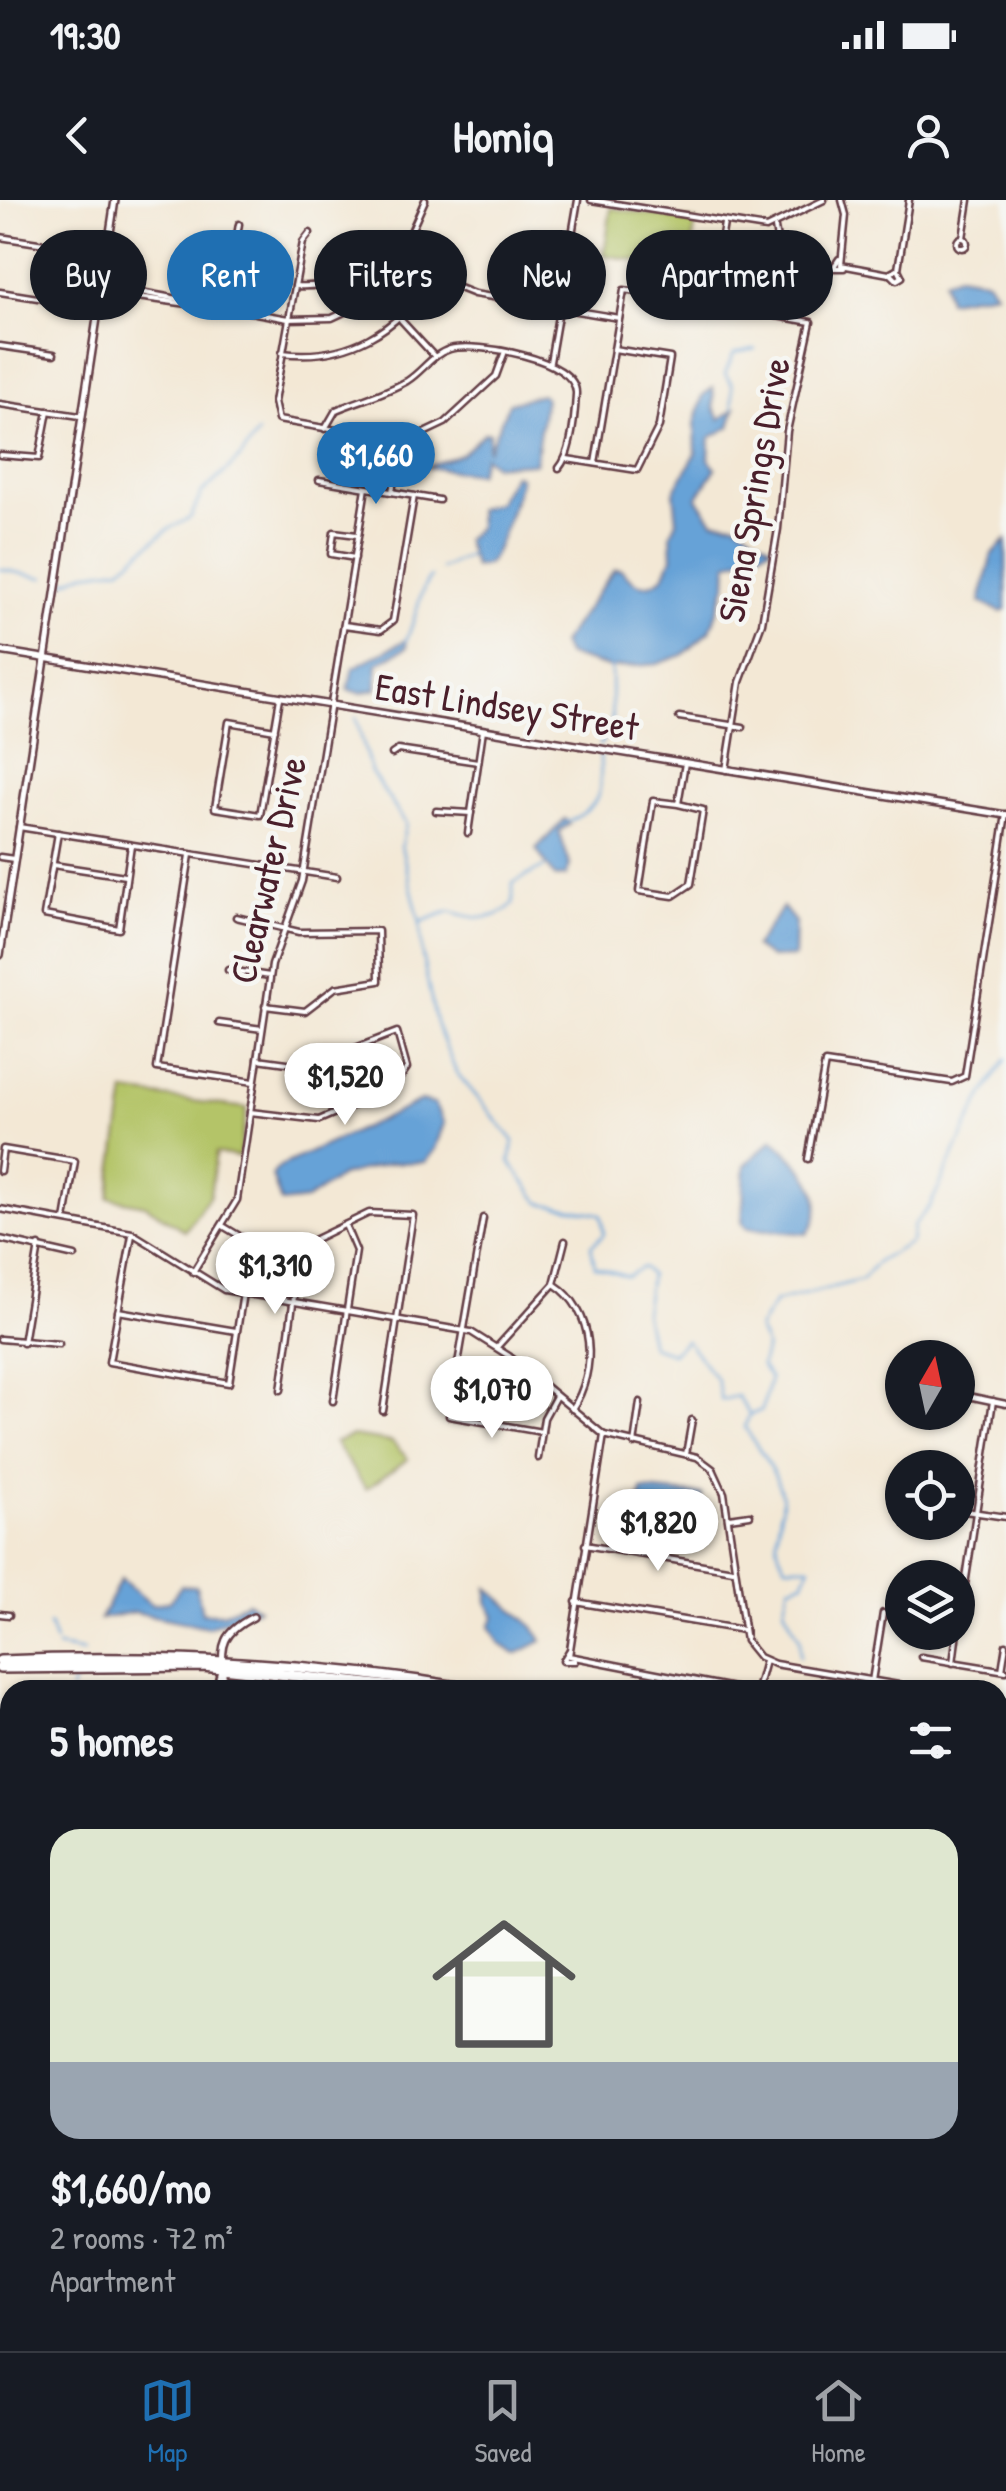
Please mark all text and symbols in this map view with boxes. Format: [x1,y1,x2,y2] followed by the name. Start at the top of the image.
[50,9,121,61] text: 19:30
[453,105,553,166] text: Homiq
[50,108,105,163] icon: back
[901,108,956,163] icon: person
[30,230,147,320] chip: Buy
[167,230,294,320] chip: Rent
[314,230,467,320] chip: Filters
[487,230,606,320] chip: New
[626,230,833,320] chip: Apartment
[704,353,802,626] street label: Siena Springs Drive
[295,422,457,507] pin: $1,660
[339,433,413,476] text: $1,660
[372,660,643,753] street label: East Lindsey Street
[216,751,318,988] street label: Clearwater Drive
[264,1043,426,1128] pin: $1,520
[306,1054,384,1097] text: $1,520
[194,1232,356,1317] pin: $1,310
[238,1243,312,1286] text: $1,310
[885,1340,975,1430] north arrow
[885,1340,975,1650] map controls
[411,1356,573,1441] pin: $1,070
[453,1367,531,1410] text: $1,070
[885,1450,975,1540] button: locate
[577,1489,739,1574] pin: $1,820
[619,1500,697,1543] text: $1,820
[885,1560,975,1650] button: layers
[50,1712,173,1769] text: 5 homes
[903,1713,958,1768] icon: filters
[414,1894,594,2074] icon: home
[50,2159,211,2216] text: $1,660/mo
[50,2216,233,2259] text: 2 rooms · 72 m²
[50,2259,175,2302] text: Apartment
[140,2373,195,2471] tab: Map
[474,2373,532,2471] tab: Saved
[811,2373,866,2471] tab: Home

